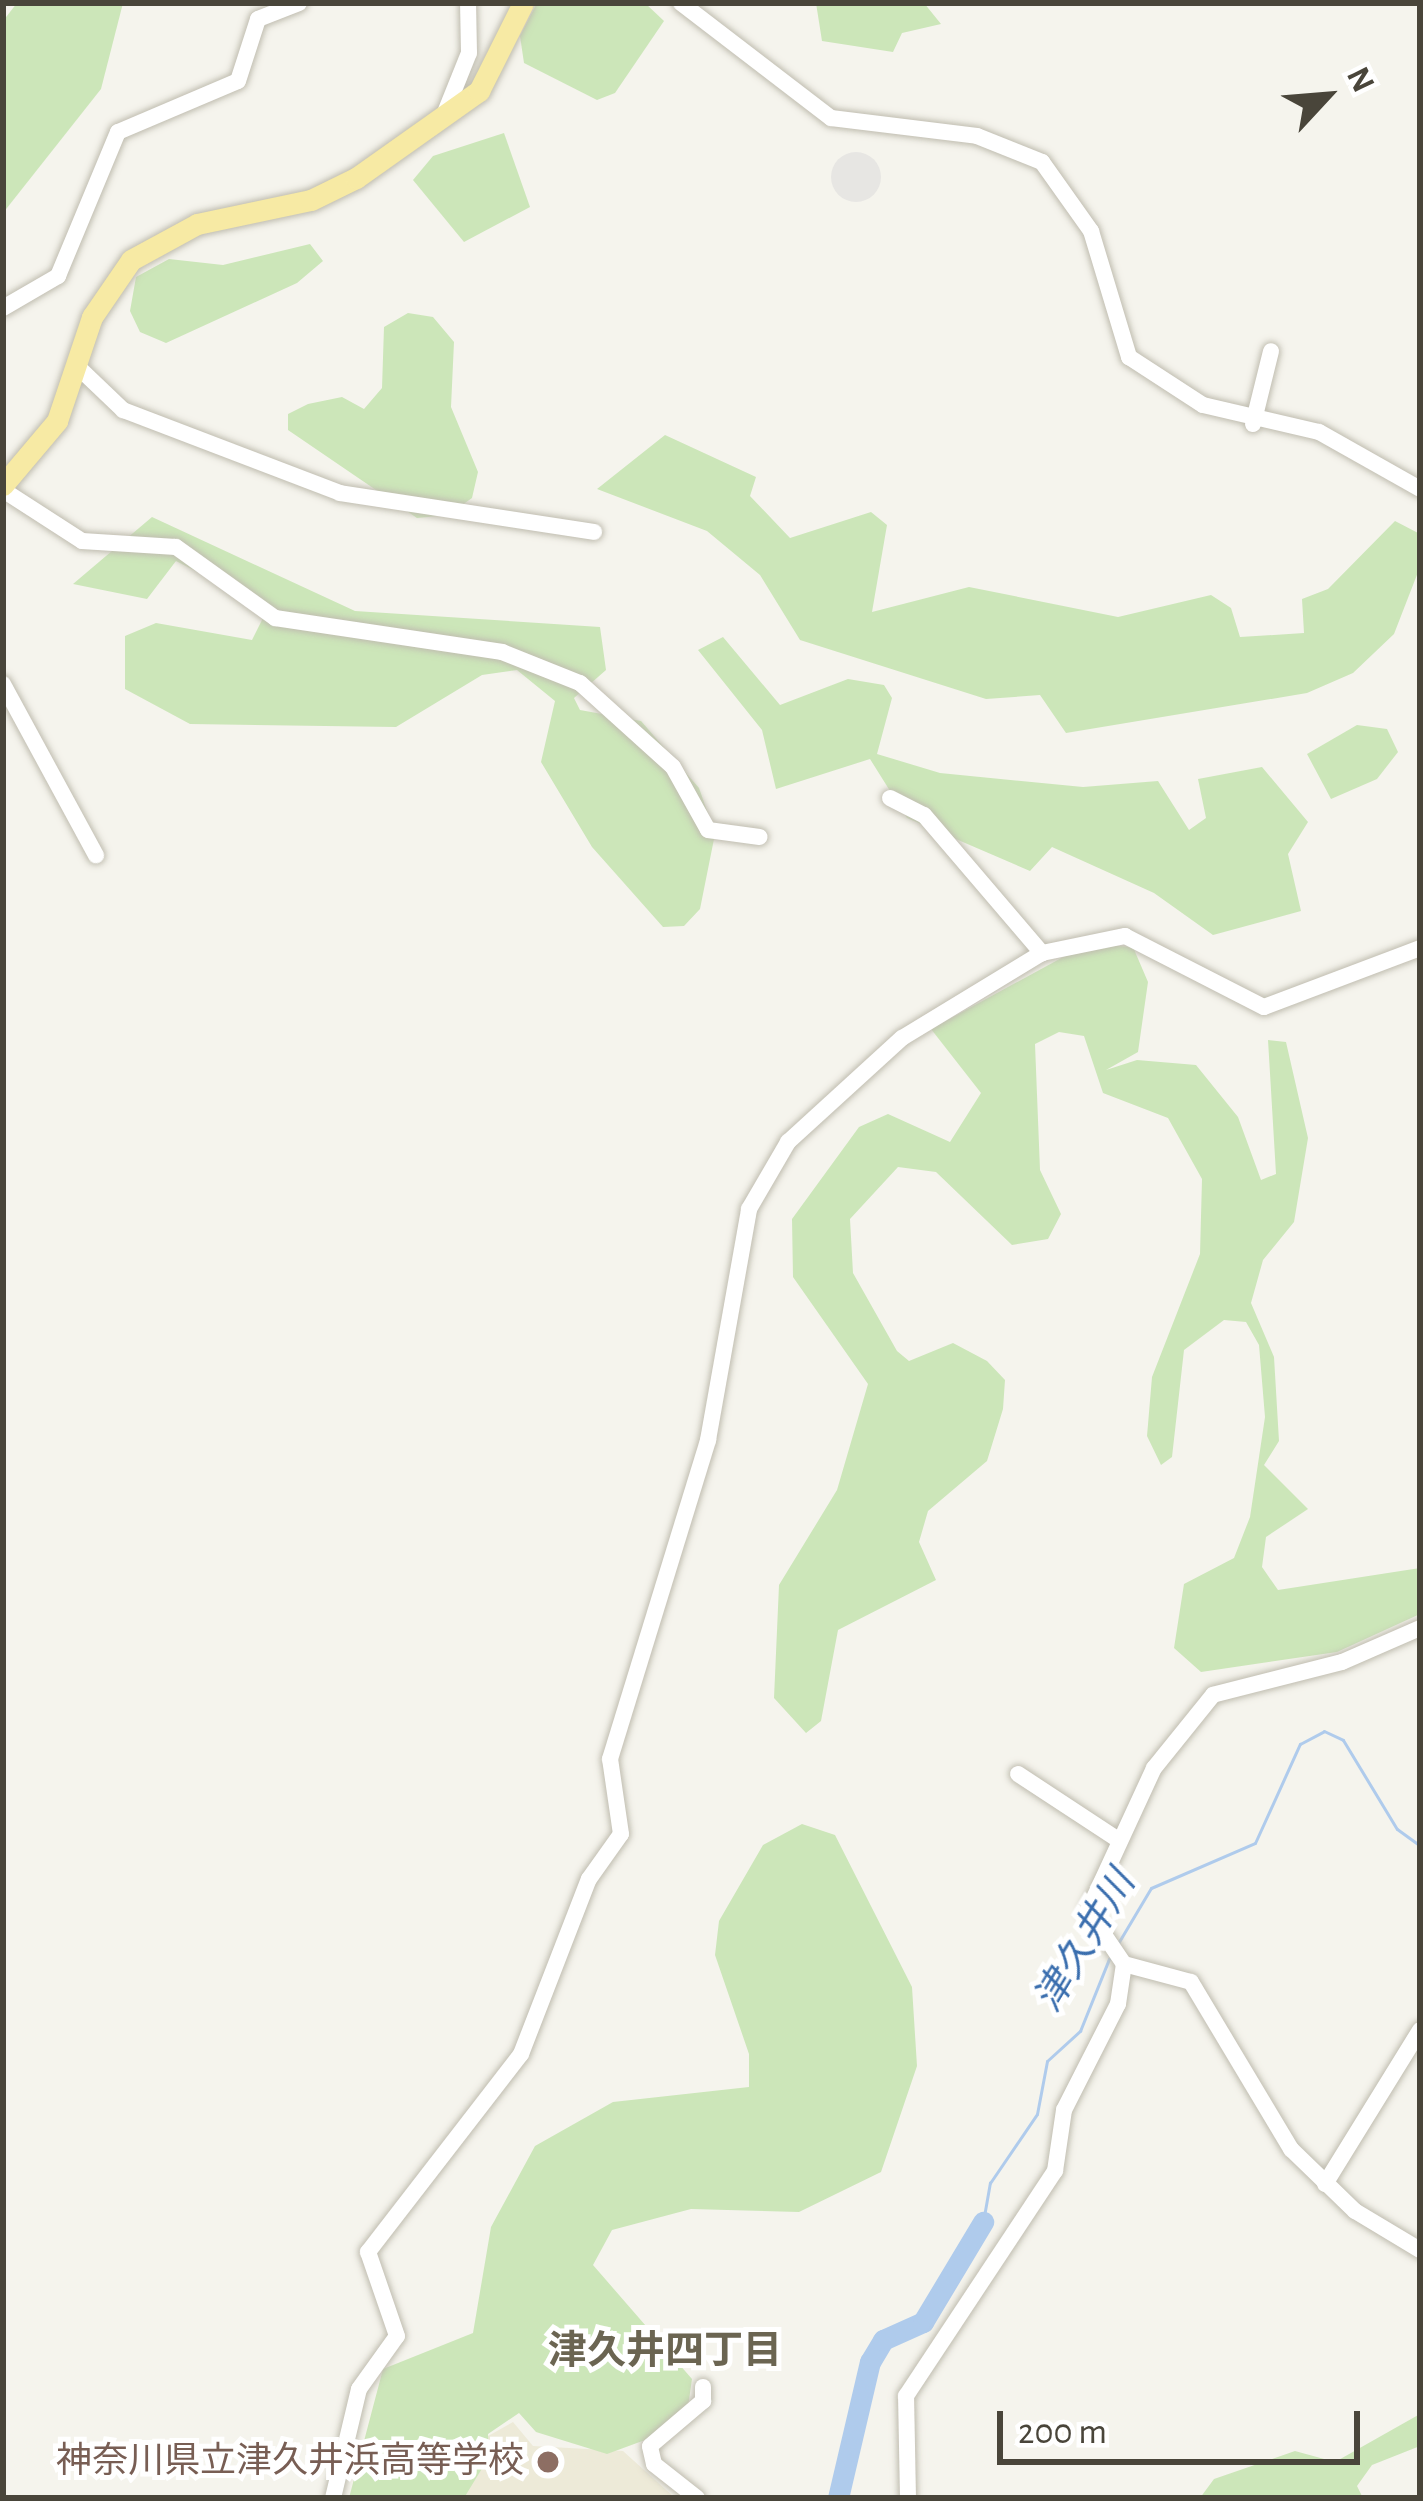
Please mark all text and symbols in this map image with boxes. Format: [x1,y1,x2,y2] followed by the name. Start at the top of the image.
[1267,36,1387,156] north arrow
[1340,62,1380,98] text: N
[1026,1863,1146,2021] water label: 津久井川
[548,2329,782,2375] district label: 津久井四丁目
[1003,2387,1366,2461] scale bar
[1018,2414,1107,2450] text: 200 m
[56,2440,524,2484] place label: 神奈川県立津久井浜高等学校
[535,2449,561,2475] marker: 神奈川県立津久井浜高等学校

